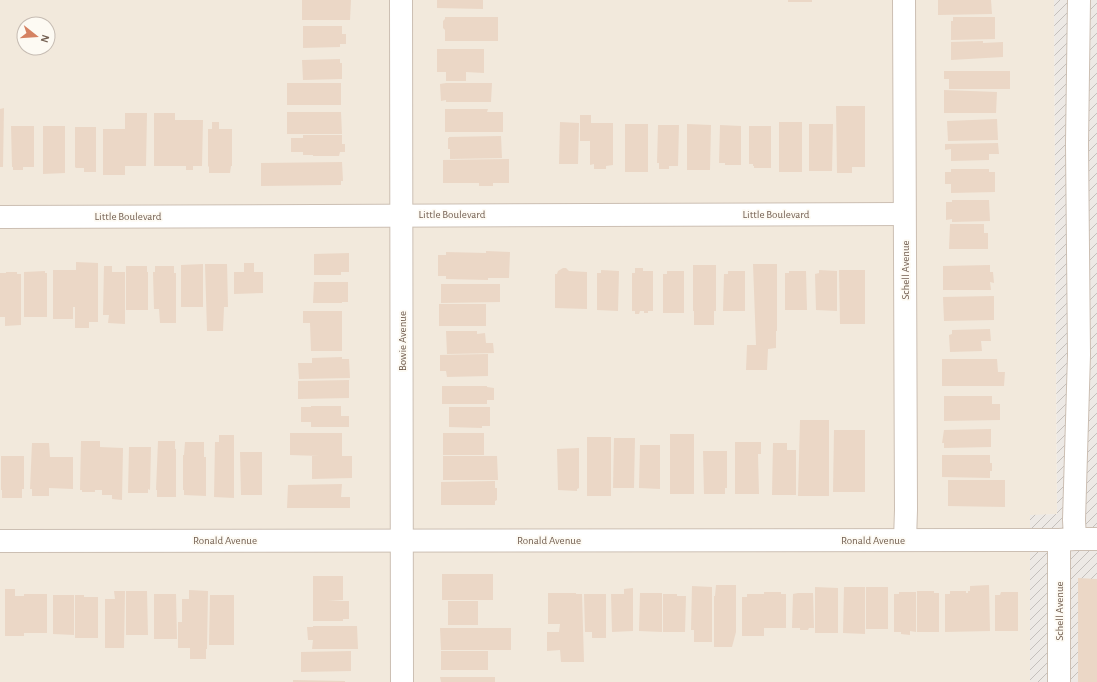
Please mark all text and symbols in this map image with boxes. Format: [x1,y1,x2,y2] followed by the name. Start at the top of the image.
[16,16,56,56] north arrow
[39,34,51,44] text: N
[418,209,486,220] street label: Little Boulevard
[742,209,810,220] street label: Little Boulevard
[94,211,162,222] street label: Little Boulevard
[900,240,911,300] street label: Schell Avenue
[397,311,408,371] street label: Bowie Avenue
[193,535,257,546] street label: Ronald Avenue
[517,535,581,546] street label: Ronald Avenue
[841,535,905,546] street label: Ronald Avenue
[1054,581,1065,641] street label: Schell Avenue

